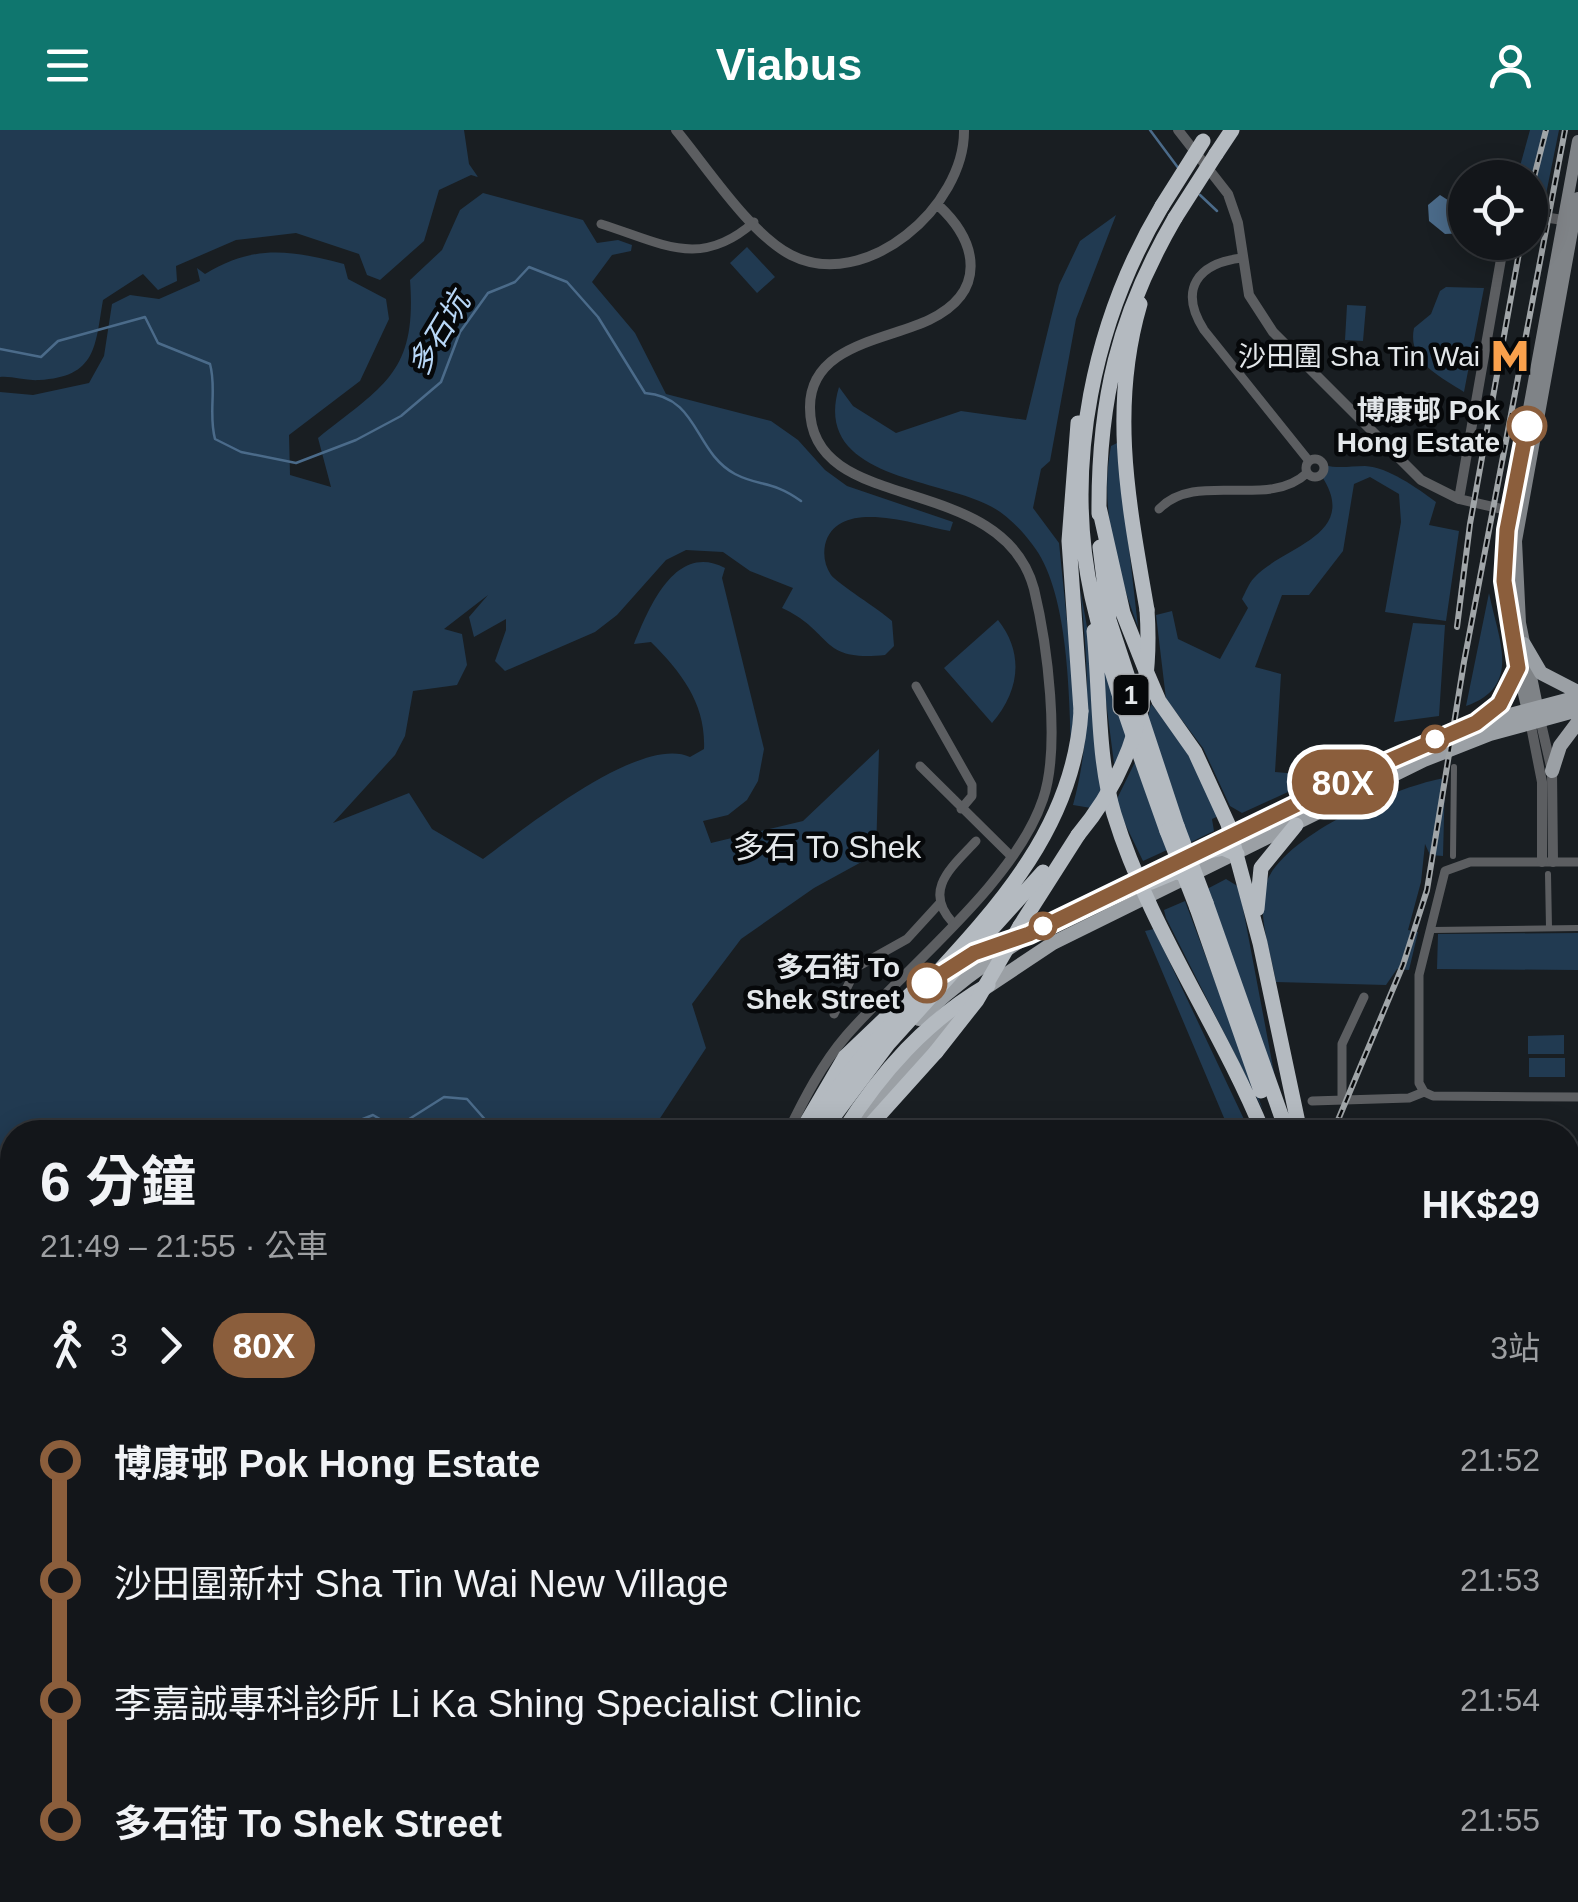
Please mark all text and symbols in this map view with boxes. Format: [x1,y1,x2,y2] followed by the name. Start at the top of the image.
[40,38,95,93] icon: menu
[1483,38,1538,93] icon: person
[716,39,862,90] text: Viabus
[1448,160,1548,260] map controls
[1448,160,1548,260] button: locate
[401,283,478,381] water label: 多石坑
[1489,335,1531,377] metro station icon: 沙田圍 Sha Tin Wai
[1238,341,1480,372] place label: 沙田圍 Sha Tin Wai
[1337,395,1500,458] place label: 博康邨 Pok Hong Estate
[1508,407,1546,445] marker: 博康邨 Pok Hong Estate
[1114,675,1148,715] road number: 1
[1422,726,1448,752] unlabelled marker
[1286,750,1400,814] line badge: 80X
[1312,763,1374,802] text: 80X
[733,829,922,865] district label: 多石 To Shek
[1030,913,1056,939] unlabelled marker
[746,952,900,1015] place label: 多石街 To Shek Street
[908,964,946,1002] marker: 多石街 To Shek Street
[40,1151,196,1213] text: 6 分鐘
[1422,1184,1540,1226] text: HK$29
[40,1228,328,1264] text: 21:49 – 21:55 · 公車
[40,1318,95,1373] icon: walk
[143,1318,198,1373] icon: forward
[233,1326,295,1365] text: 80X
[110,1327,128,1363] text: 3
[1490,1330,1540,1366] text: 3站
[1460,1442,1540,1478] text: 21:52
[114,1443,541,1485] text: 博康邨 Pok Hong Estate
[1460,1562,1540,1598] text: 21:53
[114,1563,729,1605] text: 沙田圍新村 Sha Tin Wai New Village
[1460,1682,1540,1718] text: 21:54
[114,1683,862,1725] text: 李嘉誠專科診所 Li Ka Shing Specialist Clinic
[1460,1802,1540,1838] text: 21:55
[114,1803,502,1845] text: 多石街 To Shek Street

